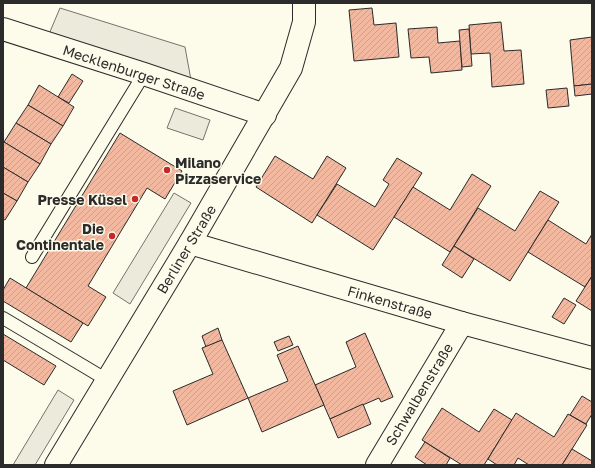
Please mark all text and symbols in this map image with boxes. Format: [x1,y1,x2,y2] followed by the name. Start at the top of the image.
[61,41,207,103] street label: Mecklenburger Straße
[175,154,261,187] place label: Milano Pizzaservice
[162,165,172,175] marker: Milano Pizzaservice
[38,191,127,208] place label: Presse Küsel
[130,194,140,204] marker: Presse Küsel
[153,201,219,297] street label: Berliner Straße
[16,220,104,253] place label: Die Continentale
[107,231,117,241] marker: Die Continentale
[346,282,434,322] street label: Finkenstraße
[382,340,456,448] street label: Schwalbenstraße

